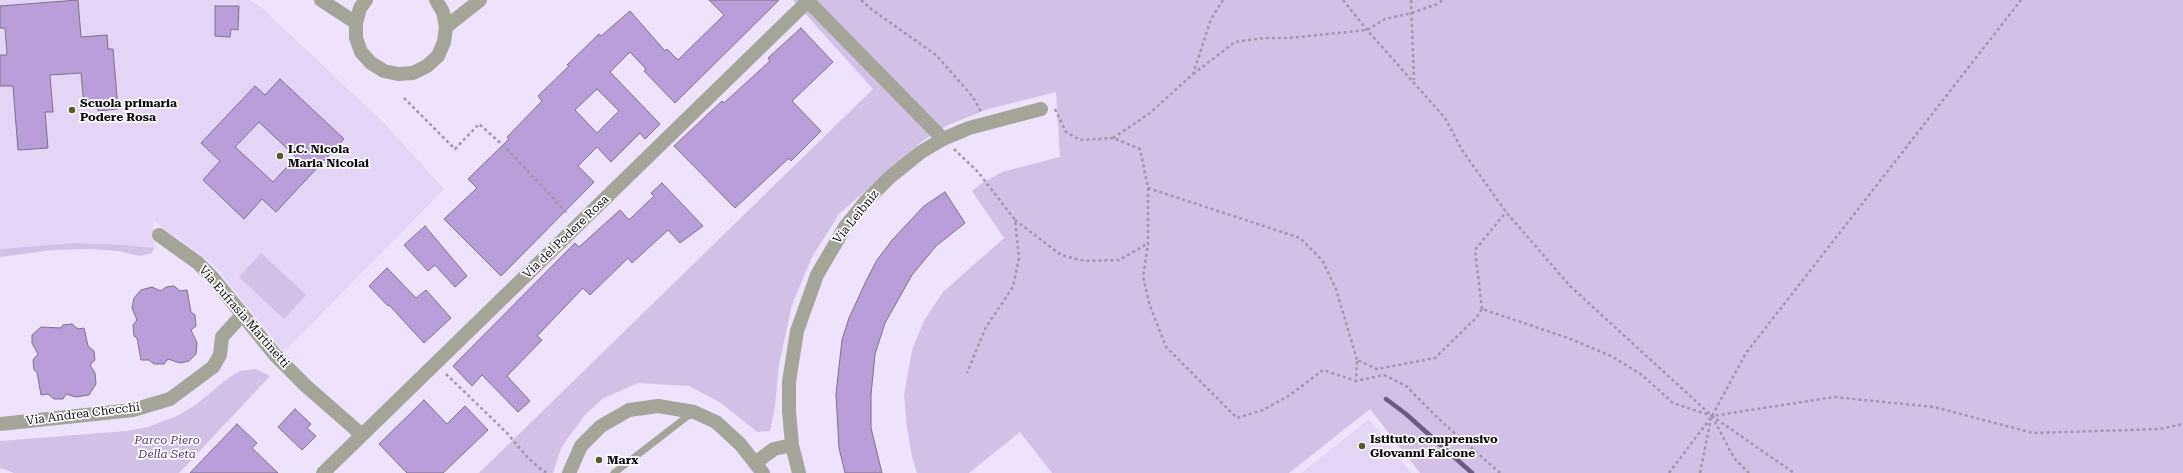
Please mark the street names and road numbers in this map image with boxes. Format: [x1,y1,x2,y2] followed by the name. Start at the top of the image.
[830,187,882,247] street label: Via Leibniz
[520,192,612,282] street label: Via del Podere Rosa
[196,263,292,371] street label: Via Eufrasia Martinetti
[25,400,141,428] street label: Via Andrea Checchi

